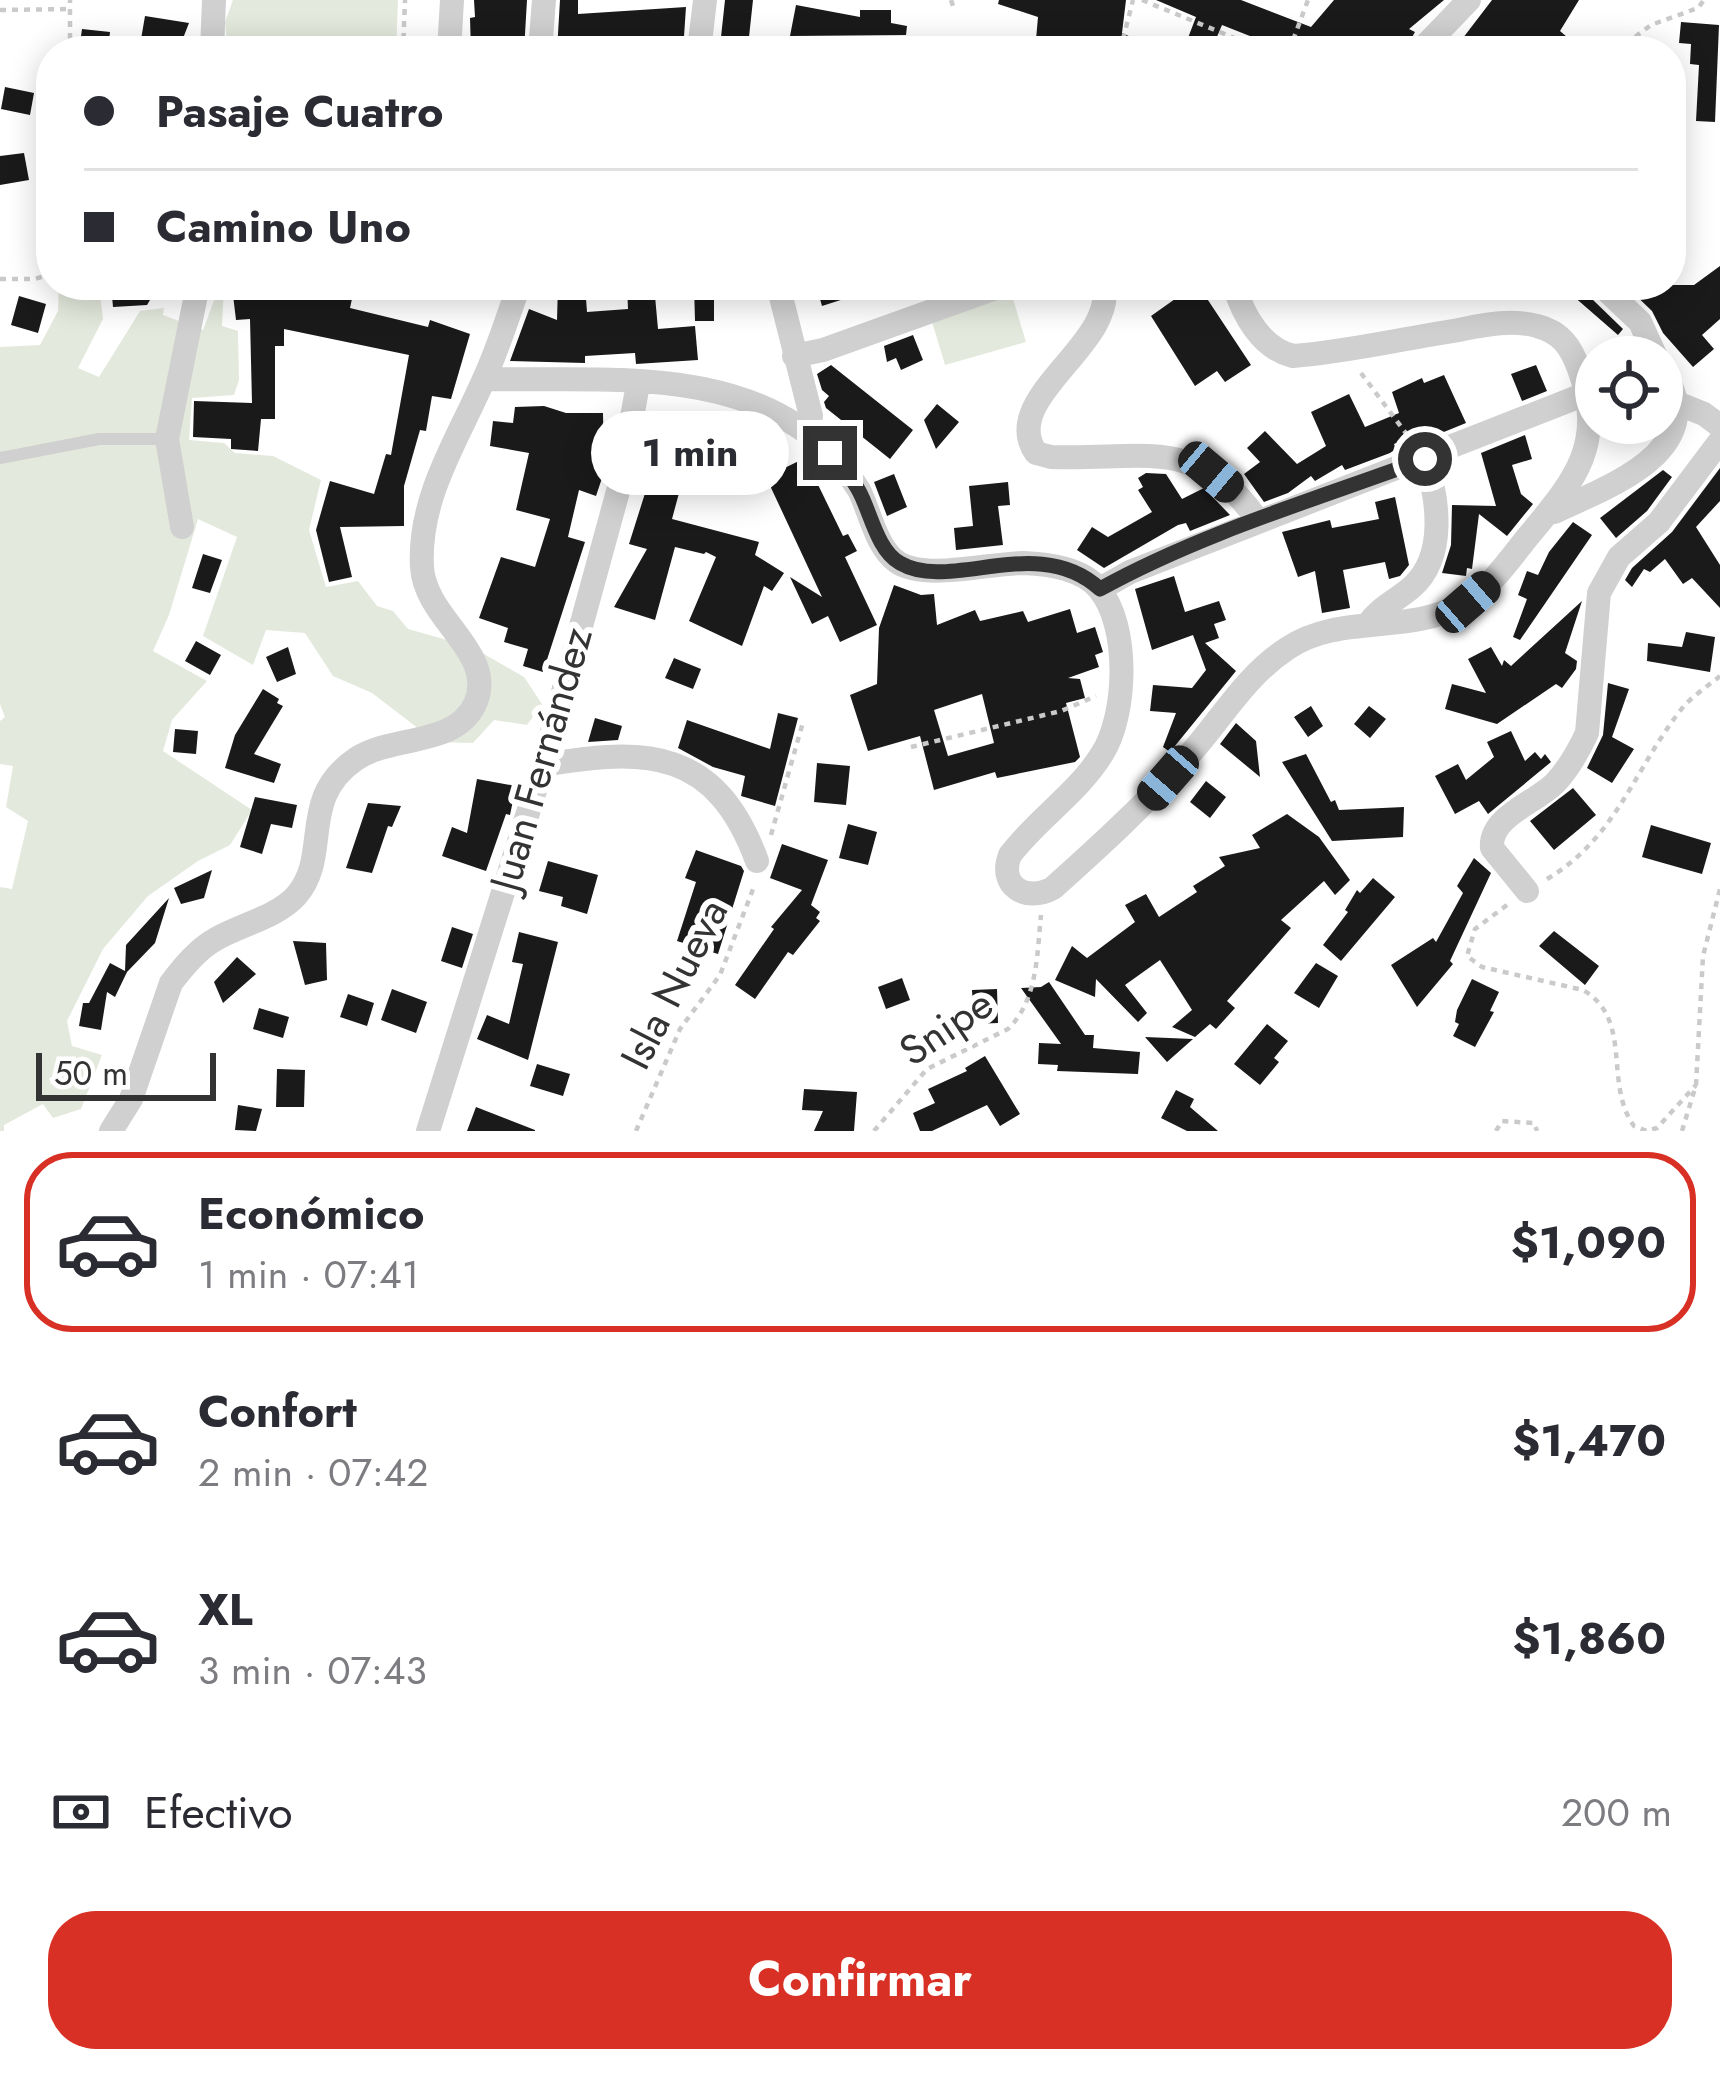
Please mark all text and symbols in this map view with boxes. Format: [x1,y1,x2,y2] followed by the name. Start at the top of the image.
[156,79,444,144] text: Pasaje Cuatro
[156,194,411,259] text: Camino Uno
[1575,336,1683,444] map controls
[1575,336,1683,444] button: locate
[590,411,788,495] callout: 1 min
[642,424,738,481] text: 1 min
[803,426,857,480] route end
[1398,432,1452,486] route start
[1172,435,1250,509] car
[1429,565,1507,639] car
[473,620,608,903] street label: Juan Fernández
[1131,739,1205,817] car
[605,888,743,1080] street label: Isla Nueva
[887,973,1005,1081] street label: Snipe
[36,1047,216,1100] scale bar
[54,1050,128,1097] text: 50 m
[198,1181,424,1246] text: Económico
[54,1188,162,1296] icon: car
[1511,1210,1666,1275] text: $1,090
[198,1246,419,1303] text: 1 min · 07:41
[198,1379,357,1444] text: Confort
[54,1386,162,1494] icon: car
[1512,1408,1666,1473] text: $1,470
[198,1444,429,1501] text: 2 min · 07:42
[198,1577,253,1642] text: XL
[54,1584,162,1692] icon: car
[1512,1606,1666,1671] text: $1,860
[198,1642,427,1699] text: 3 min · 07:43
[48,1779,114,1845] icon: cash
[144,1780,293,1845] text: Efectivo
[1561,1784,1672,1841] text: 200 m
[48,1911,1672,2049] button: Confirmar

